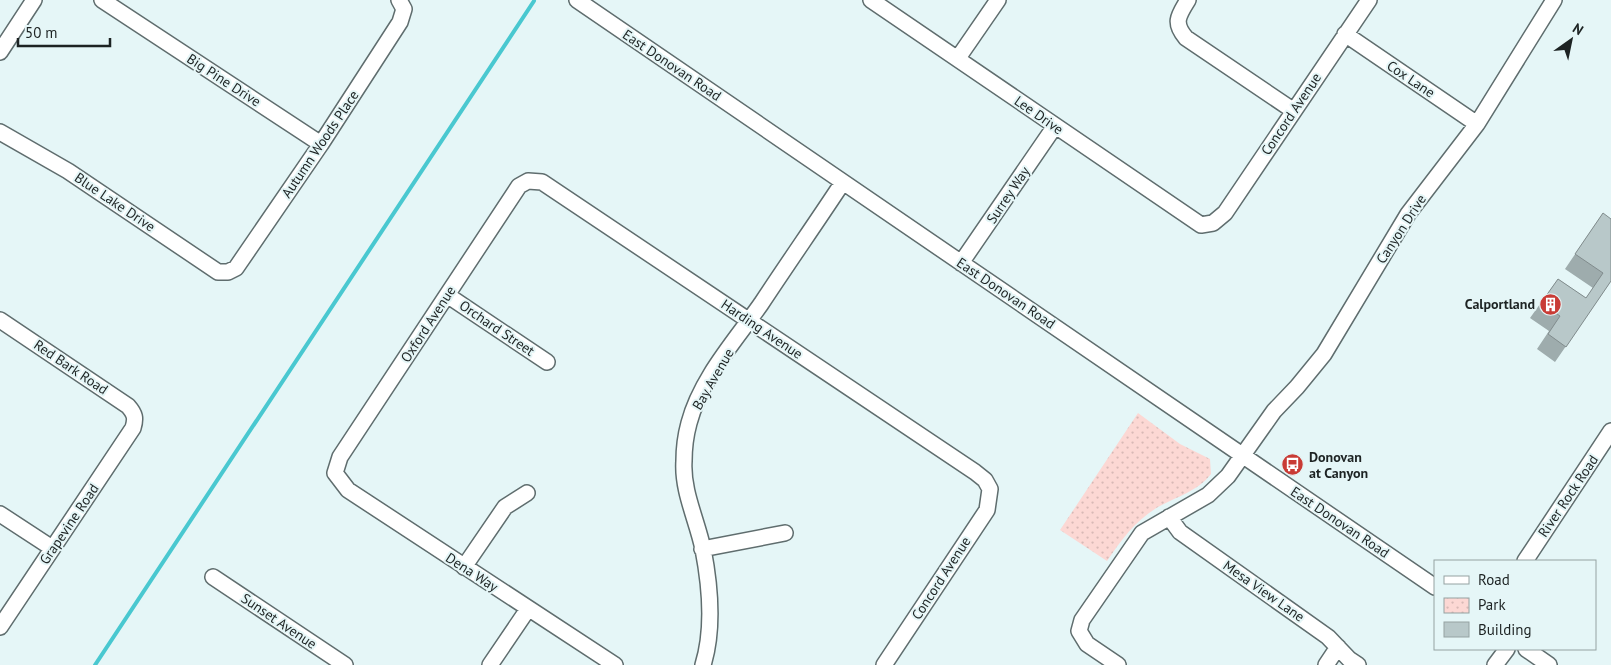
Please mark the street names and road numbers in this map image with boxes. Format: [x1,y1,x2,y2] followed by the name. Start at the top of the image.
[619,25,725,105] street label: East Donovan Road
[184,49,264,111] street label: Big Pine Drive
[1384,56,1438,102] street label: Cox Lane
[1257,69,1325,159] street label: Concord Avenue
[277,87,363,201] street label: Autumn Woods Place
[1011,92,1067,138] street label: Lee Drive
[982,163,1034,227] street label: Surrey Way
[71,168,159,236] street label: Blue Lake Drive
[1372,191,1430,267] street label: Canyon Drive
[953,253,1059,333] street label: East Donovan Road
[397,282,459,366] street label: Oxford Avenue
[718,295,806,363] street label: Harding Avenue
[456,296,538,360] street label: Orchard Street
[30,336,112,398] street label: Red Bark Road
[688,345,738,413] street label: Bay Avenue
[1534,451,1602,541] street label: River Rock Road
[35,480,103,568] street label: Grapevine Road
[1287,482,1393,562] street label: East Donovan Road
[907,533,975,623] street label: Concord Avenue
[442,548,502,596] street label: Dena Way
[1220,556,1308,626] street label: Mesa View Lane
[238,589,320,653] street label: Sunset Avenue

